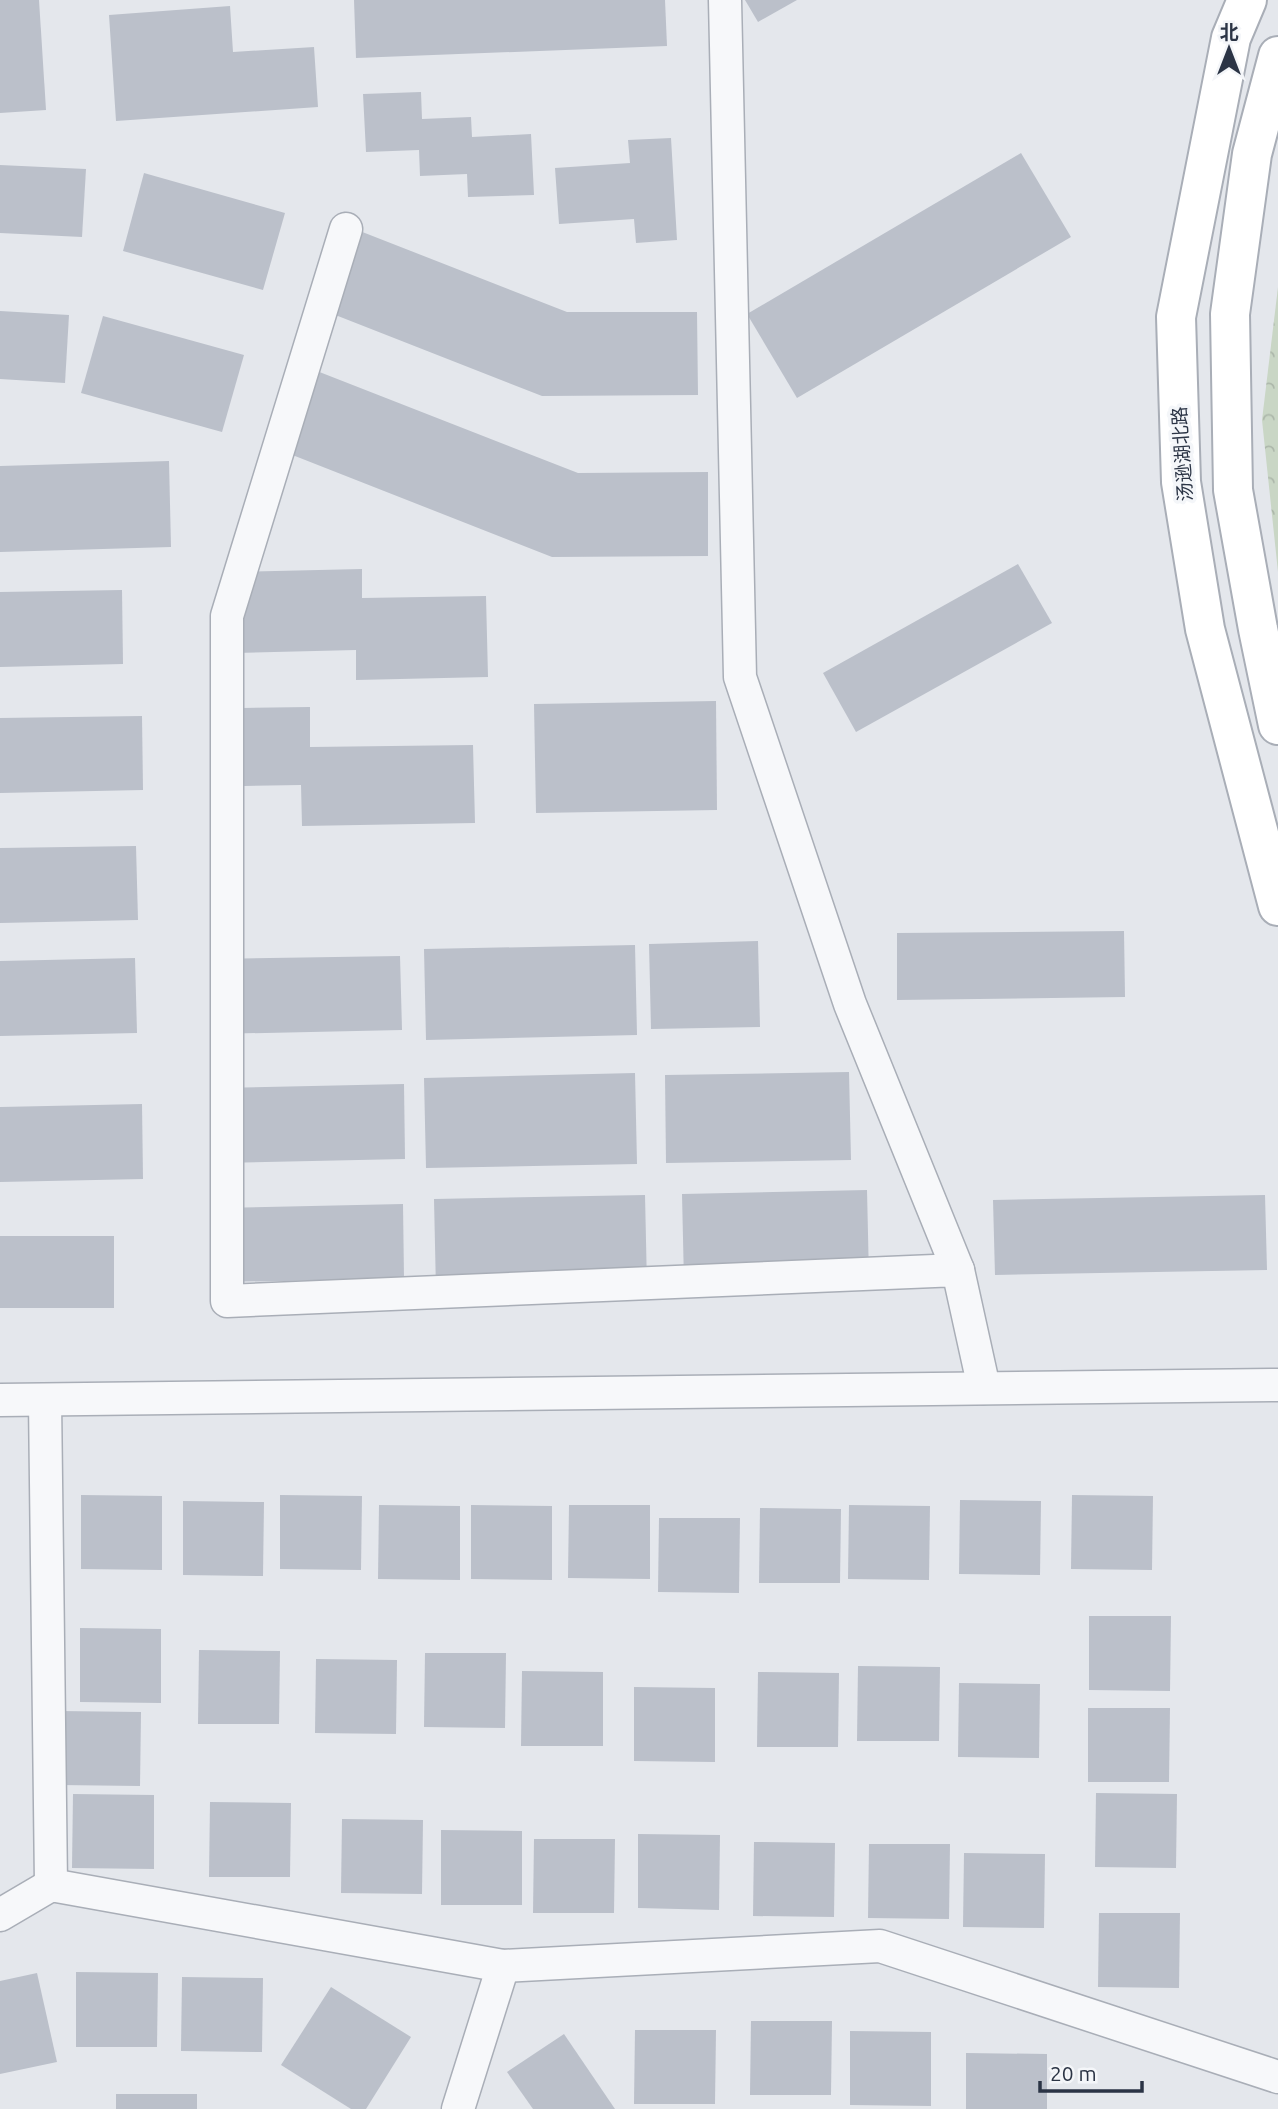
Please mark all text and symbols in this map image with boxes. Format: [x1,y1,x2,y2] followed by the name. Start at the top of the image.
[1194,14,1264,84] north arrow
[1219,21,1239,43] text: 北
[1168,406,1196,502] street label: 汤逊湖北路
[1040,2050,1142,2094] scale bar
[1050,2061,1097,2085] text: 20 m

